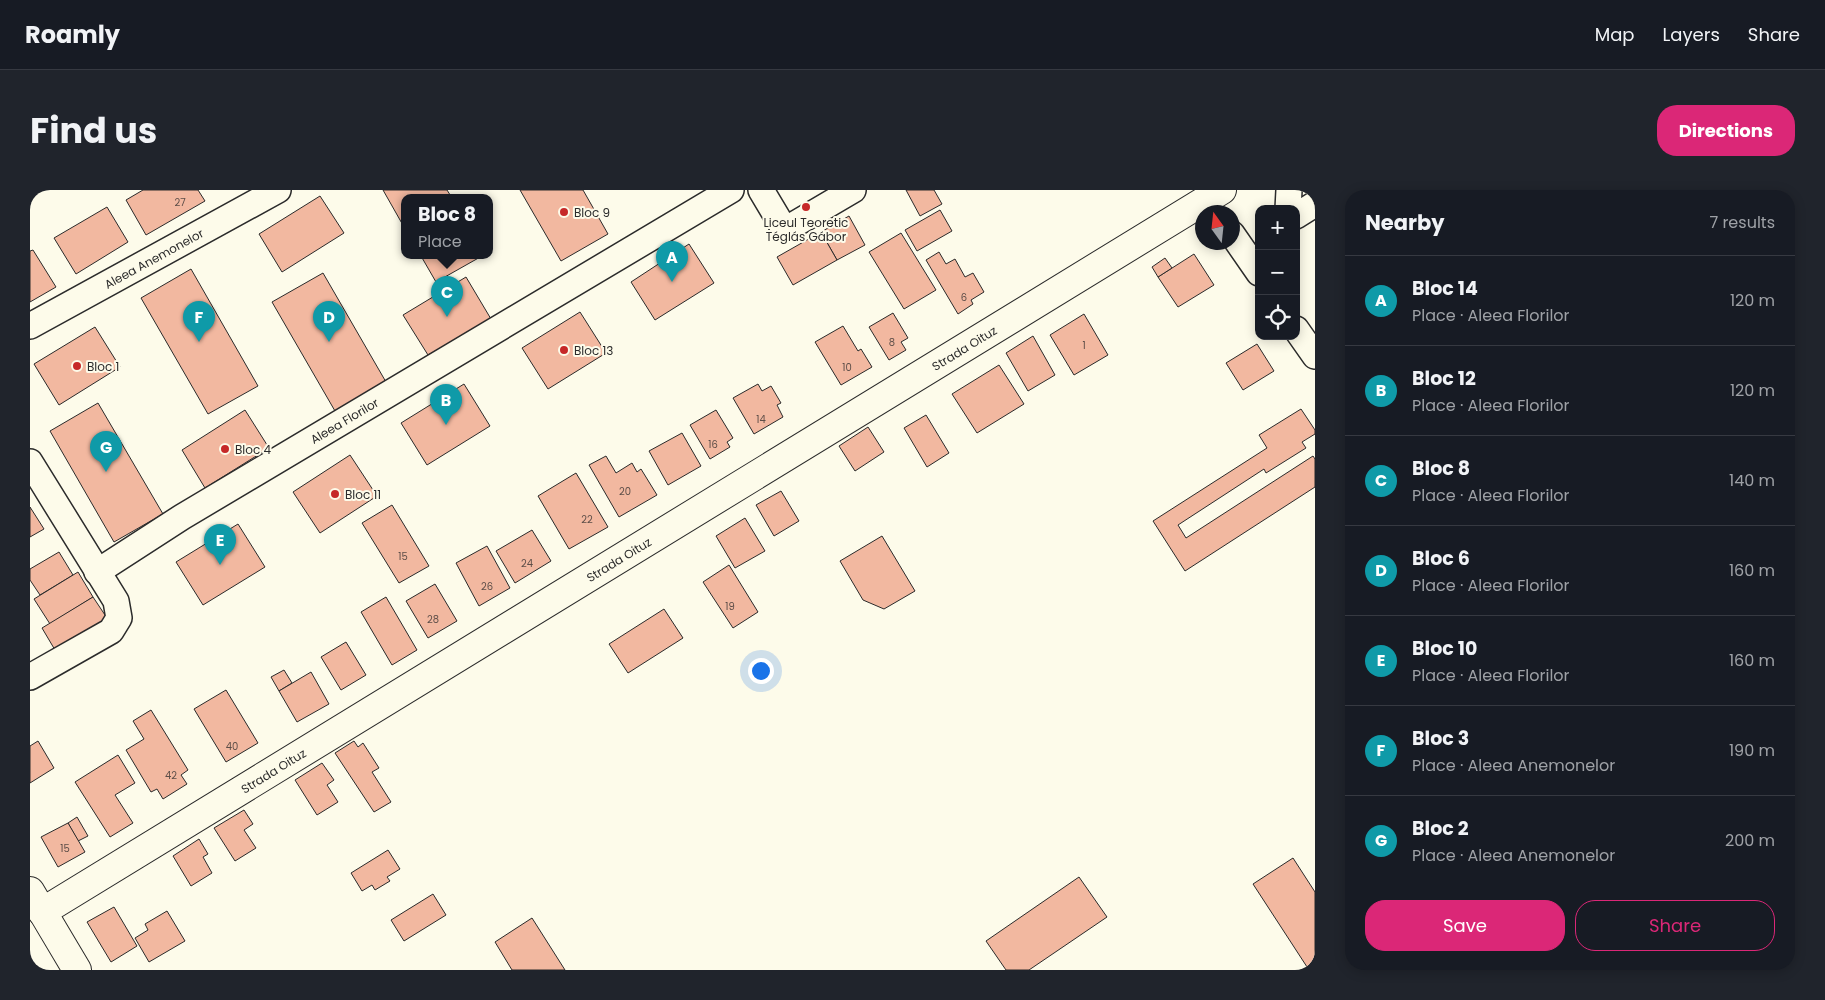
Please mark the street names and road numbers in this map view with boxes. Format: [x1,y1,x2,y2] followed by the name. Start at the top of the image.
[101,224,207,292] street label: Aleea Anemonelor
[928,321,1000,374] street label: Strada Oituz
[307,393,382,447] street label: Aleea Florilor
[583,533,654,586] street label: Strada Oituz
[237,744,309,797] street label: Strada Oituz

